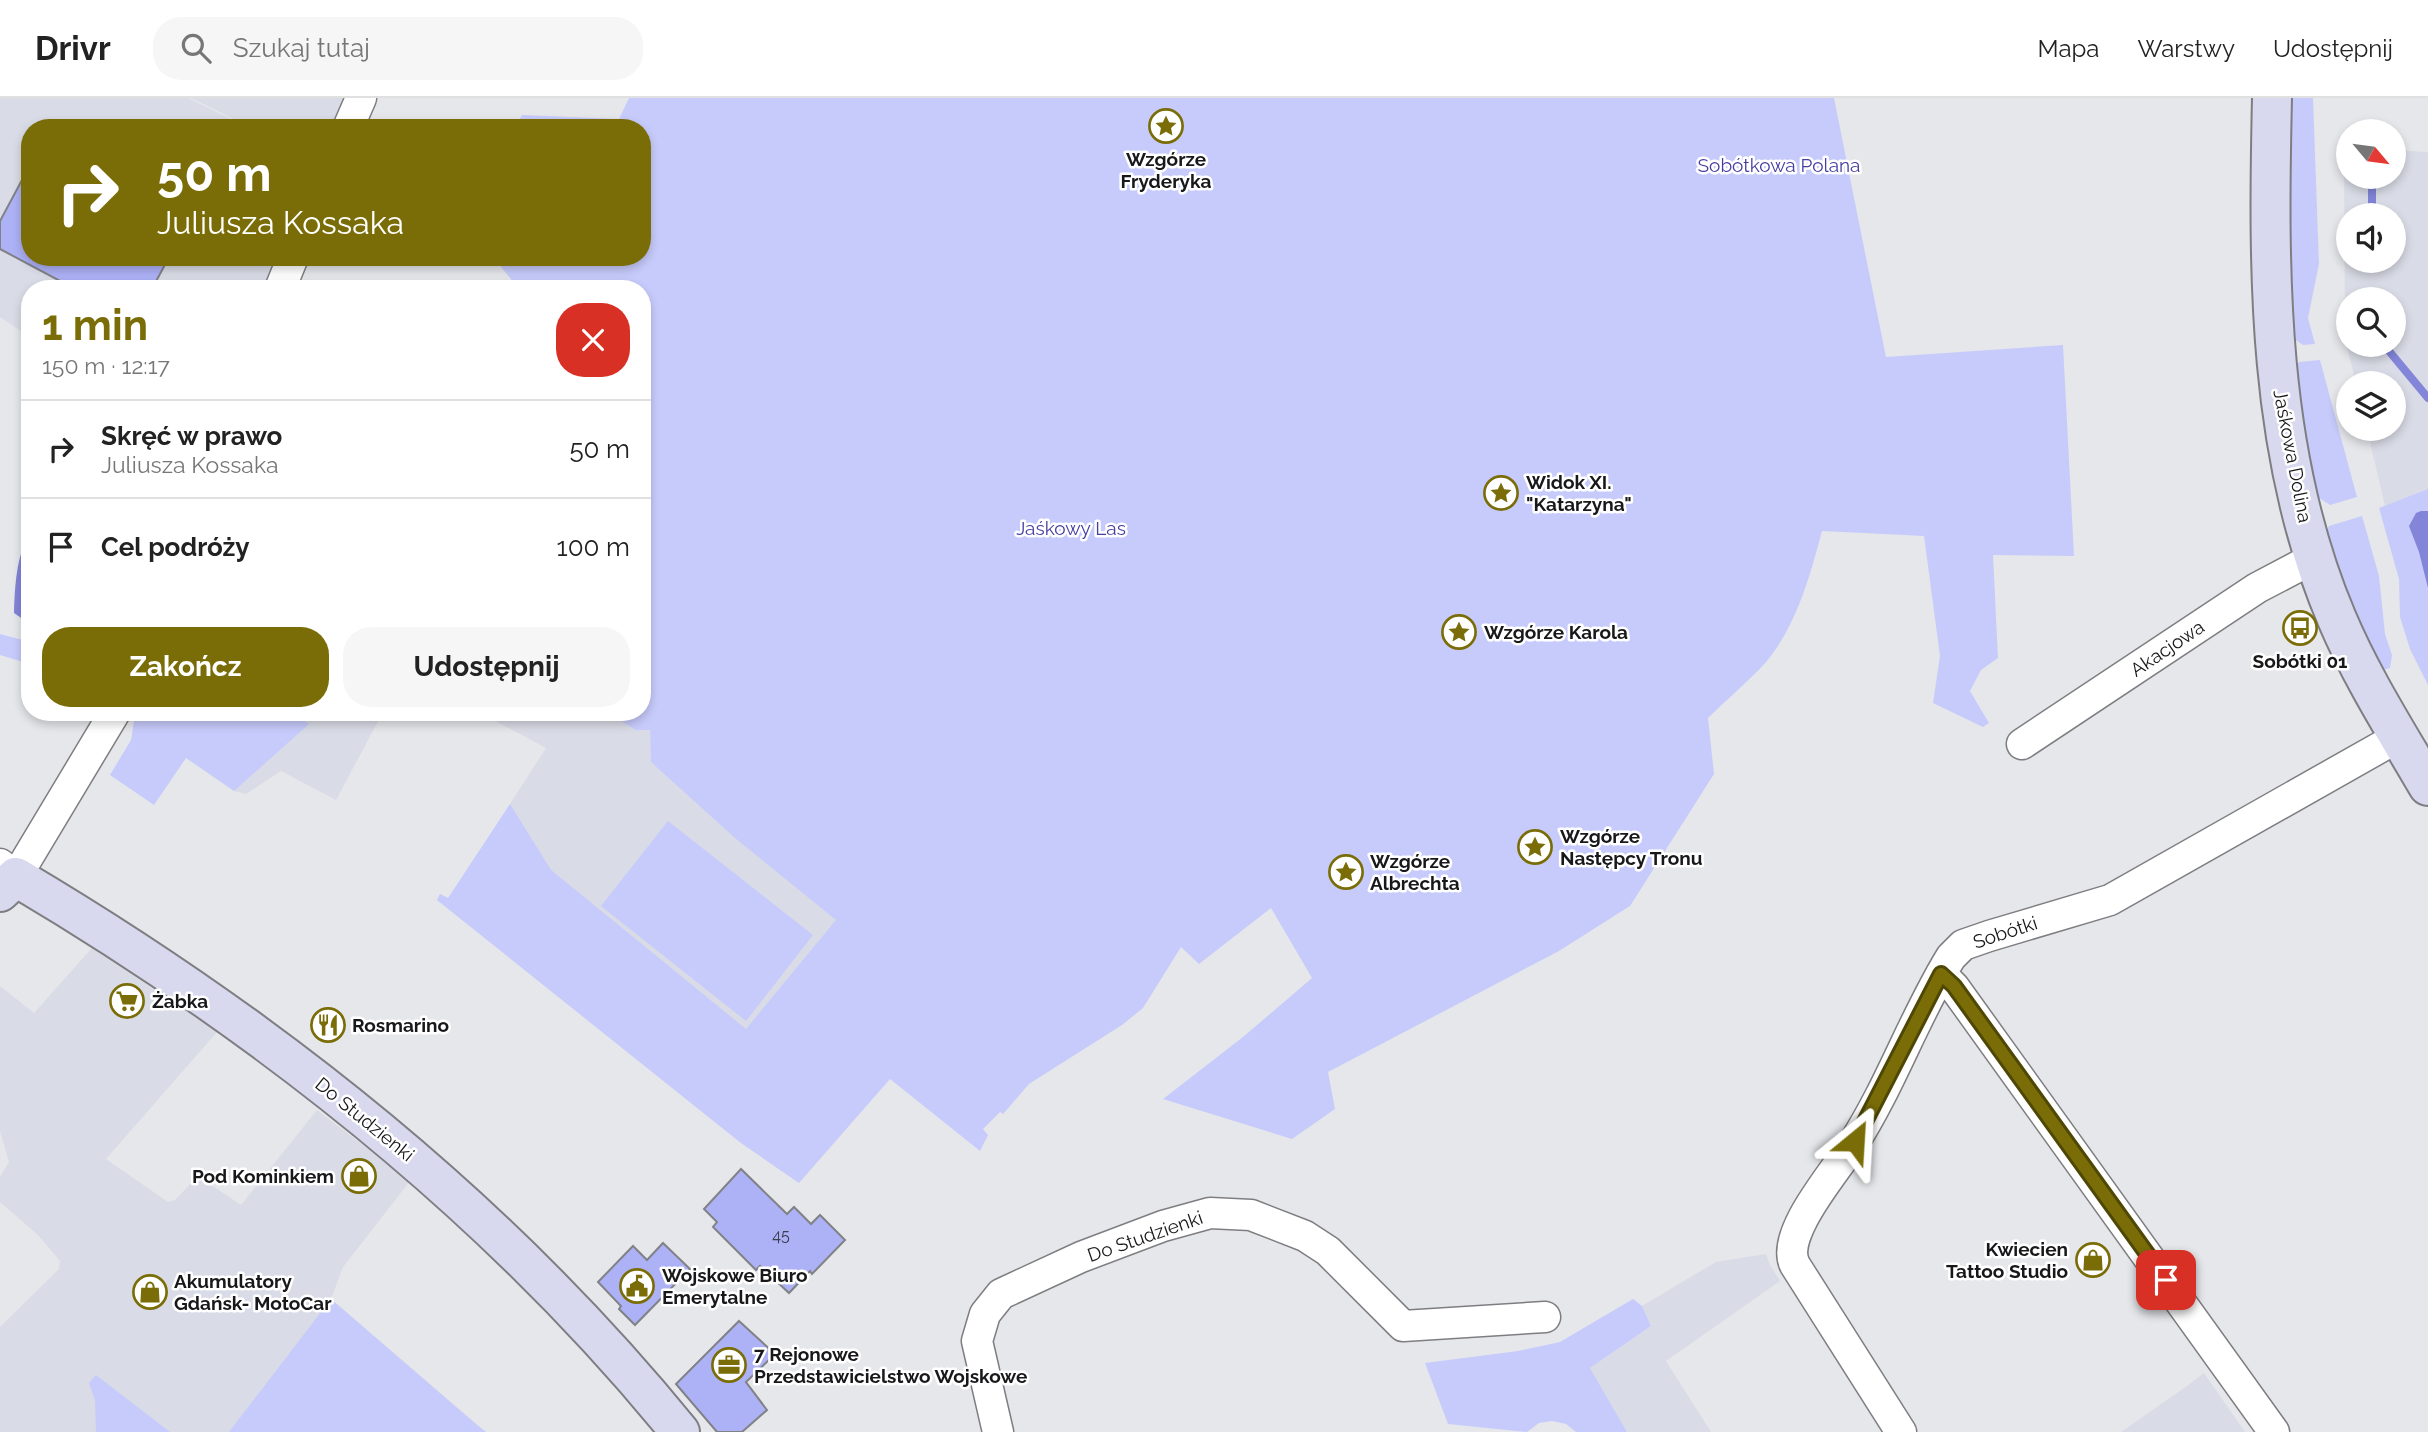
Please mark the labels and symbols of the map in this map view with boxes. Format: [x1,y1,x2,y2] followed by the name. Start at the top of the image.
[1147,107,1185,145] place icon: Wzgórze Fryderyka
[2336,119,2406,189] north arrow
[1121,148,1211,192] place label: Wzgórze Fryderyka
[1698,154,1860,176] park label: Sobótkowa Polana
[2269,388,2317,524] street label: Jaśkowa Dolina
[1526,471,1632,515] place label: Widok XI. "Katarzyna"
[1482,474,1520,512] place icon: Widok XI. "Katarzyna"
[1016,517,1126,539] park label: Jaśkowy Las
[2281,609,2319,647] bus stop icon: Sobótki 01
[1440,613,1478,651] place icon: Wzgórze Karola
[2126,615,2208,681] street label: Akacjowa
[1484,621,1628,643] place label: Wzgórze Karola
[2253,650,2347,672] place label: Sobótki 01
[1560,825,1703,869] place label: Wzgórze Następcy Tronu
[1516,828,1554,866] place icon: Wzgórze Następcy Tronu
[1370,850,1460,894] place label: Wzgórze Albrechta
[1327,853,1365,891] place icon: Wzgórze Albrechta
[1970,911,2040,953] street label: Sobótki
[108,982,146,1020] supermarket icon: Żabka
[152,990,208,1012] place label: Żabka
[309,1006,347,1044] restaurant icon: Rosmarino
[352,1014,449,1036] place label: Rosmarino
[311,1073,419,1165] street label: Do Studzienki
[1818,1104,1892,1178] position arrow
[340,1157,378,1195] shop icon: Pod Kominkiem
[192,1165,334,1187] place label: Pod Kominkiem
[1084,1206,1206,1266] street label: Do Studzienki
[772,1226,790,1245] house number: 45
[1946,1238,2068,1282] place label: Kwiecien Tattoo Studio
[2074,1241,2112,1279] shop icon: Kwiecien Tattoo Studio
[2136,1250,2196,1310] pin
[662,1264,808,1308] place label: Wojskowe Biuro Emerytalne
[618,1267,656,1305] public building icon: Wojskowe Biuro Emerytalne
[174,1270,332,1314] place label: Akumulatory Gdańsk- MotoCar
[131,1273,169,1311] shop icon: Akumulatory Gdańsk- MotoCar
[754,1343,1027,1387] place label: 7 Rejonowe Przedstawicielstwo Wojskowe
[710,1346,748,1384] office icon: 7 Rejonowe Przedstawicielstwo Wojskowe

